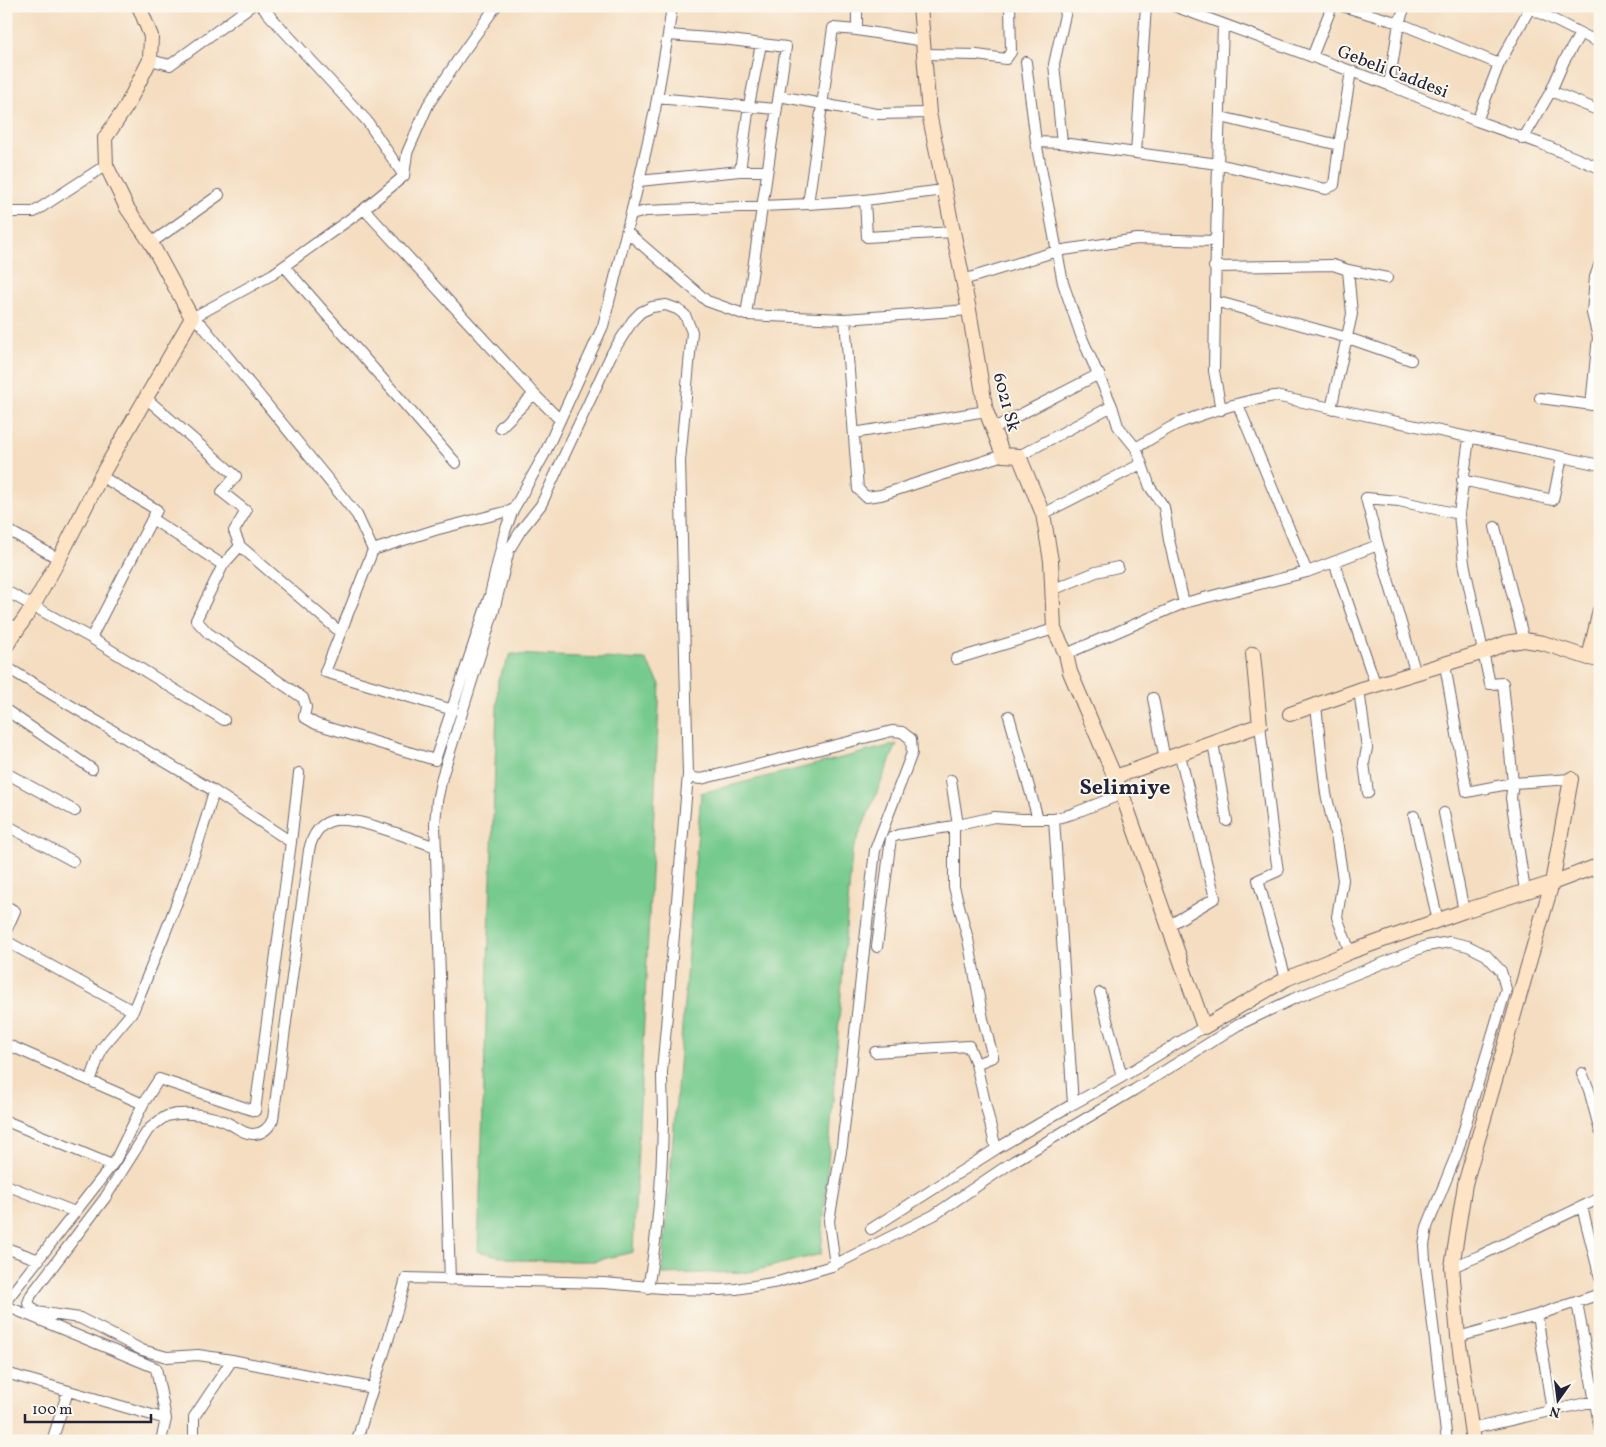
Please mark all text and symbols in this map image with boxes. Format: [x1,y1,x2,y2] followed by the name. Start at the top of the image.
[1333,40,1452,105] street label: Gebeli Caddesi
[986,370,1025,435] street label: 6021 Sk
[1079,773,1171,804] district label: Selimiye
[1534,1374,1584,1424] north arrow
[25,1392,151,1424] scale bar
[32,1400,72,1421] text: 100 m
[1548,1401,1562,1422] text: N

